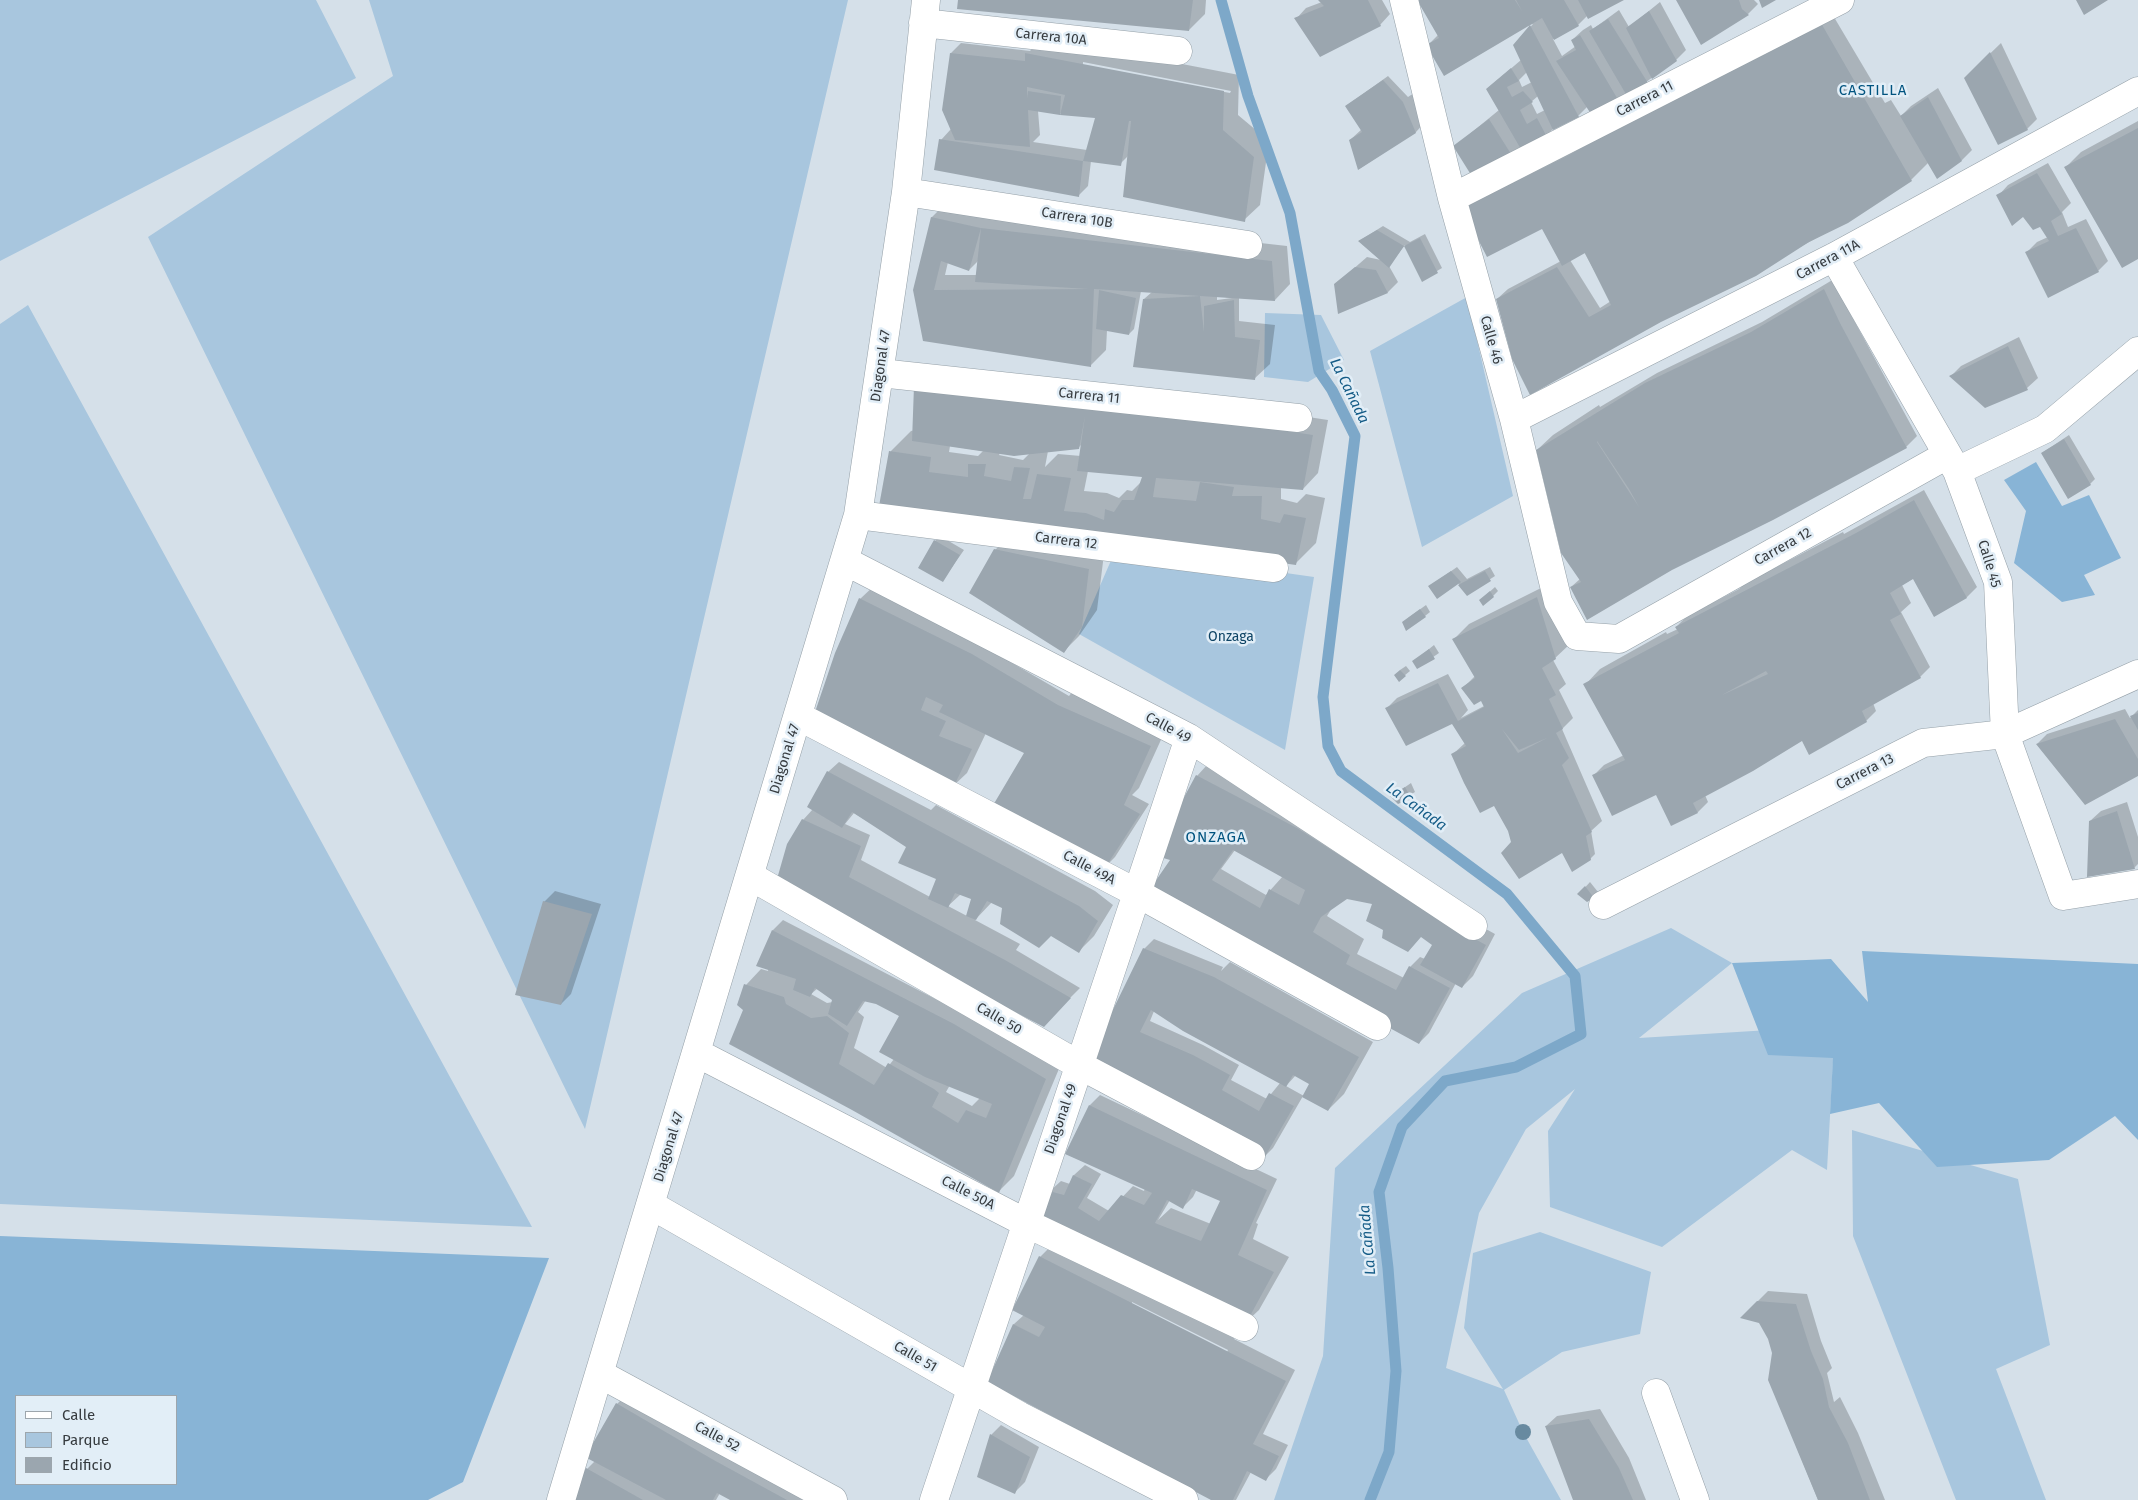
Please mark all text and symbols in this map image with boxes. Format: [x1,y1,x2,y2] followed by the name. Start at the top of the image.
[1015,25,1087,49] street label: Carrera 10A
[1614,78,1676,120] street label: Carrera 11
[1838,82,1908,100] district label: CASTILLA
[1040,204,1114,232] street label: Carrera 10B
[1793,236,1863,284] street label: Carrera 11A
[1476,314,1506,366] street label: Calle 46
[868,329,894,403] street label: Diagonal 47
[1325,355,1373,427] water label: La Cañada
[1058,384,1120,408] street label: Carrera 11
[1752,524,1814,570] street label: Carrera 12
[1034,529,1098,553] street label: Carrera 12
[1974,538,2004,590] street label: Calle 45
[1208,629,1254,645] park label: Onzaga
[1142,709,1194,747] street label: Calle 49
[766,722,804,796] street label: Diagonal 47
[1833,750,1897,794] street label: Carrera 13
[1382,779,1450,835] water label: La Cañada
[1185,829,1247,847] district label: ONZAGA
[1060,847,1118,889] street label: Calle 49A
[973,999,1025,1039] street label: Calle 50
[1041,1081,1081,1157] street label: Diagonal 49
[650,1110,688,1184] street label: Diagonal 47
[939,1172,997,1214] street label: Calle 50A
[1356,1204,1380,1276] water label: La Cañada
[890,1338,940,1376] street label: Calle 51
[15,1395,178,1485] legend
[62,1406,95,1424] text: Calle
[692,1418,742,1456] street label: Calle 52
[62,1431,109,1449] text: Parque
[62,1456,112,1474] text: Edificio

